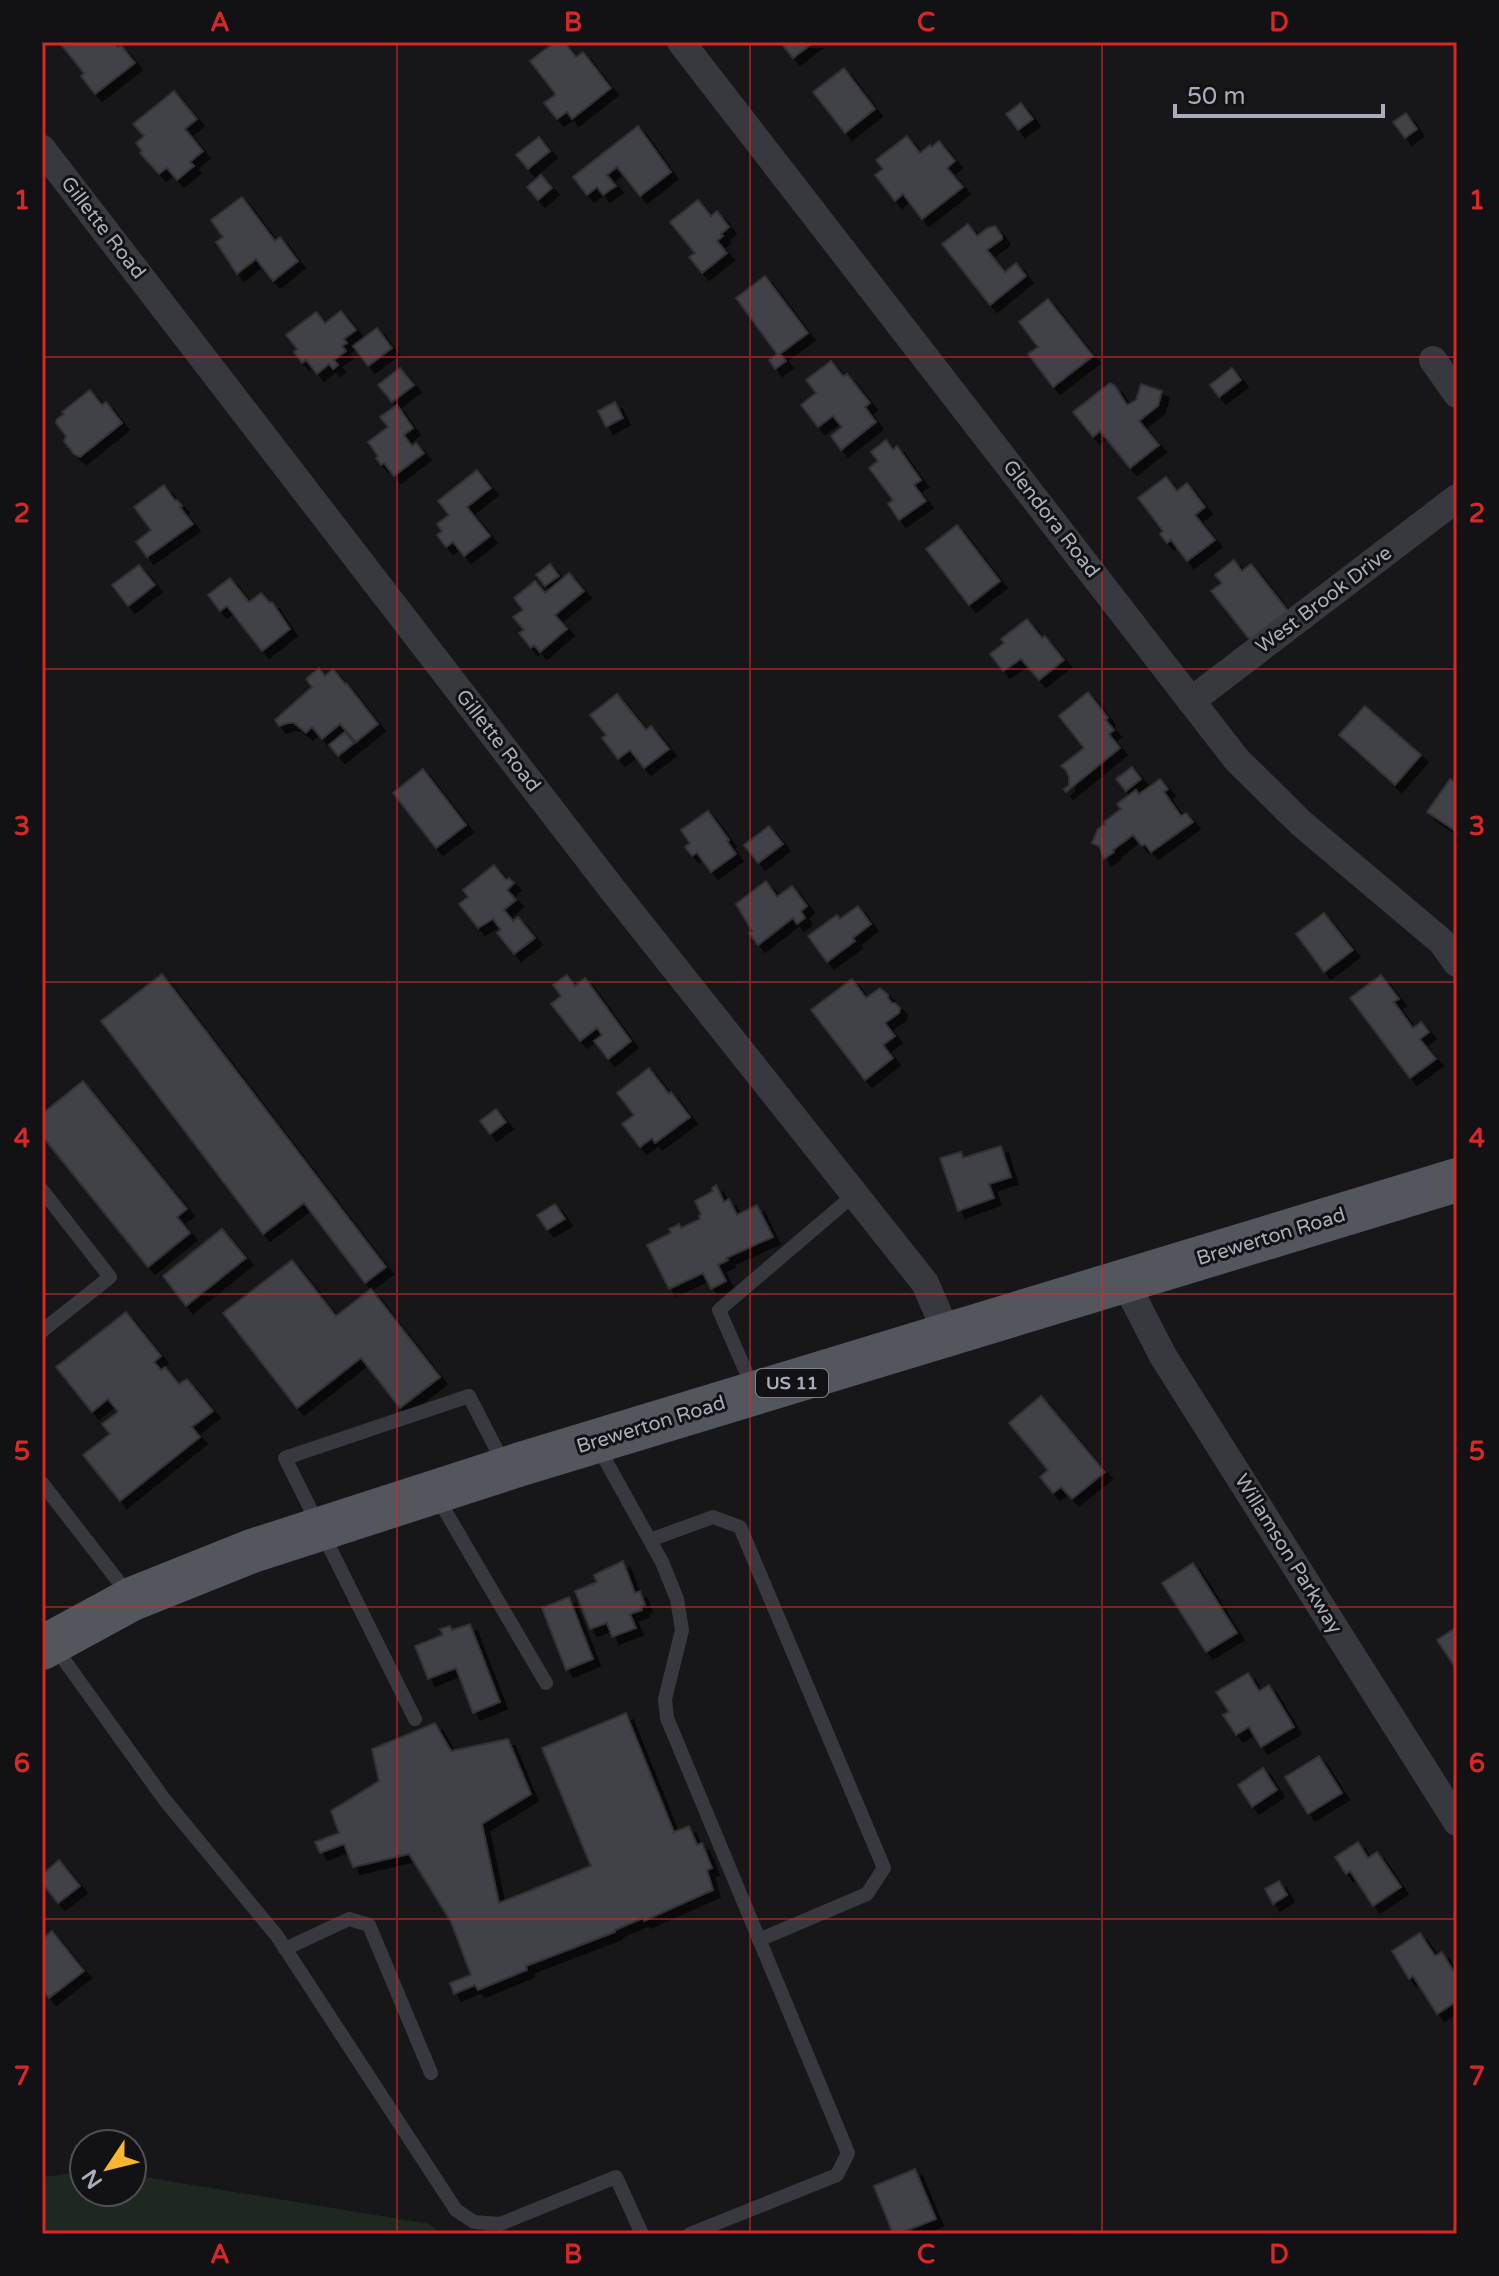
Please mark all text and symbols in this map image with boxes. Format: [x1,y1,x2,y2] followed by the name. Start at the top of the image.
[210,7,230,38] text: A
[564,7,582,38] text: B
[917,7,935,38] text: C
[1269,7,1289,38] text: D
[1175,68,1383,118] scale bar
[1187,82,1245,111] text: 50 m
[56,172,150,284] street label: Gillette Road
[14,185,30,216] text: 1
[1469,185,1485,216] text: 1
[998,455,1104,583] street label: Glendora Road
[14,498,30,529] text: 2
[1469,498,1485,529] text: 2
[1251,541,1397,659] street label: West Brook Drive
[451,685,545,797] street label: Gillette Road
[14,811,30,842] text: 3
[1469,811,1485,842] text: 3
[14,1123,30,1154] text: 4
[1469,1123,1485,1154] text: 4
[1194,1203,1348,1271] street label: Brewerton Road
[756,1369,828,1397] road number: US 11
[574,1391,728,1459] street label: Brewerton Road
[14,1436,30,1467] text: 5
[1469,1436,1485,1467] text: 5
[1229,1470,1347,1639] street label: Willamson Parkway
[14,1748,30,1779] text: 6
[1469,1748,1485,1779] text: 6
[14,2061,30,2092] text: 7
[1469,2061,1485,2092] text: 7
[68,2128,148,2208] north arrow
[77,2164,108,2194] text: N
[210,2239,230,2270] text: A
[564,2239,582,2270] text: B
[917,2239,935,2270] text: C
[1269,2239,1289,2270] text: D

